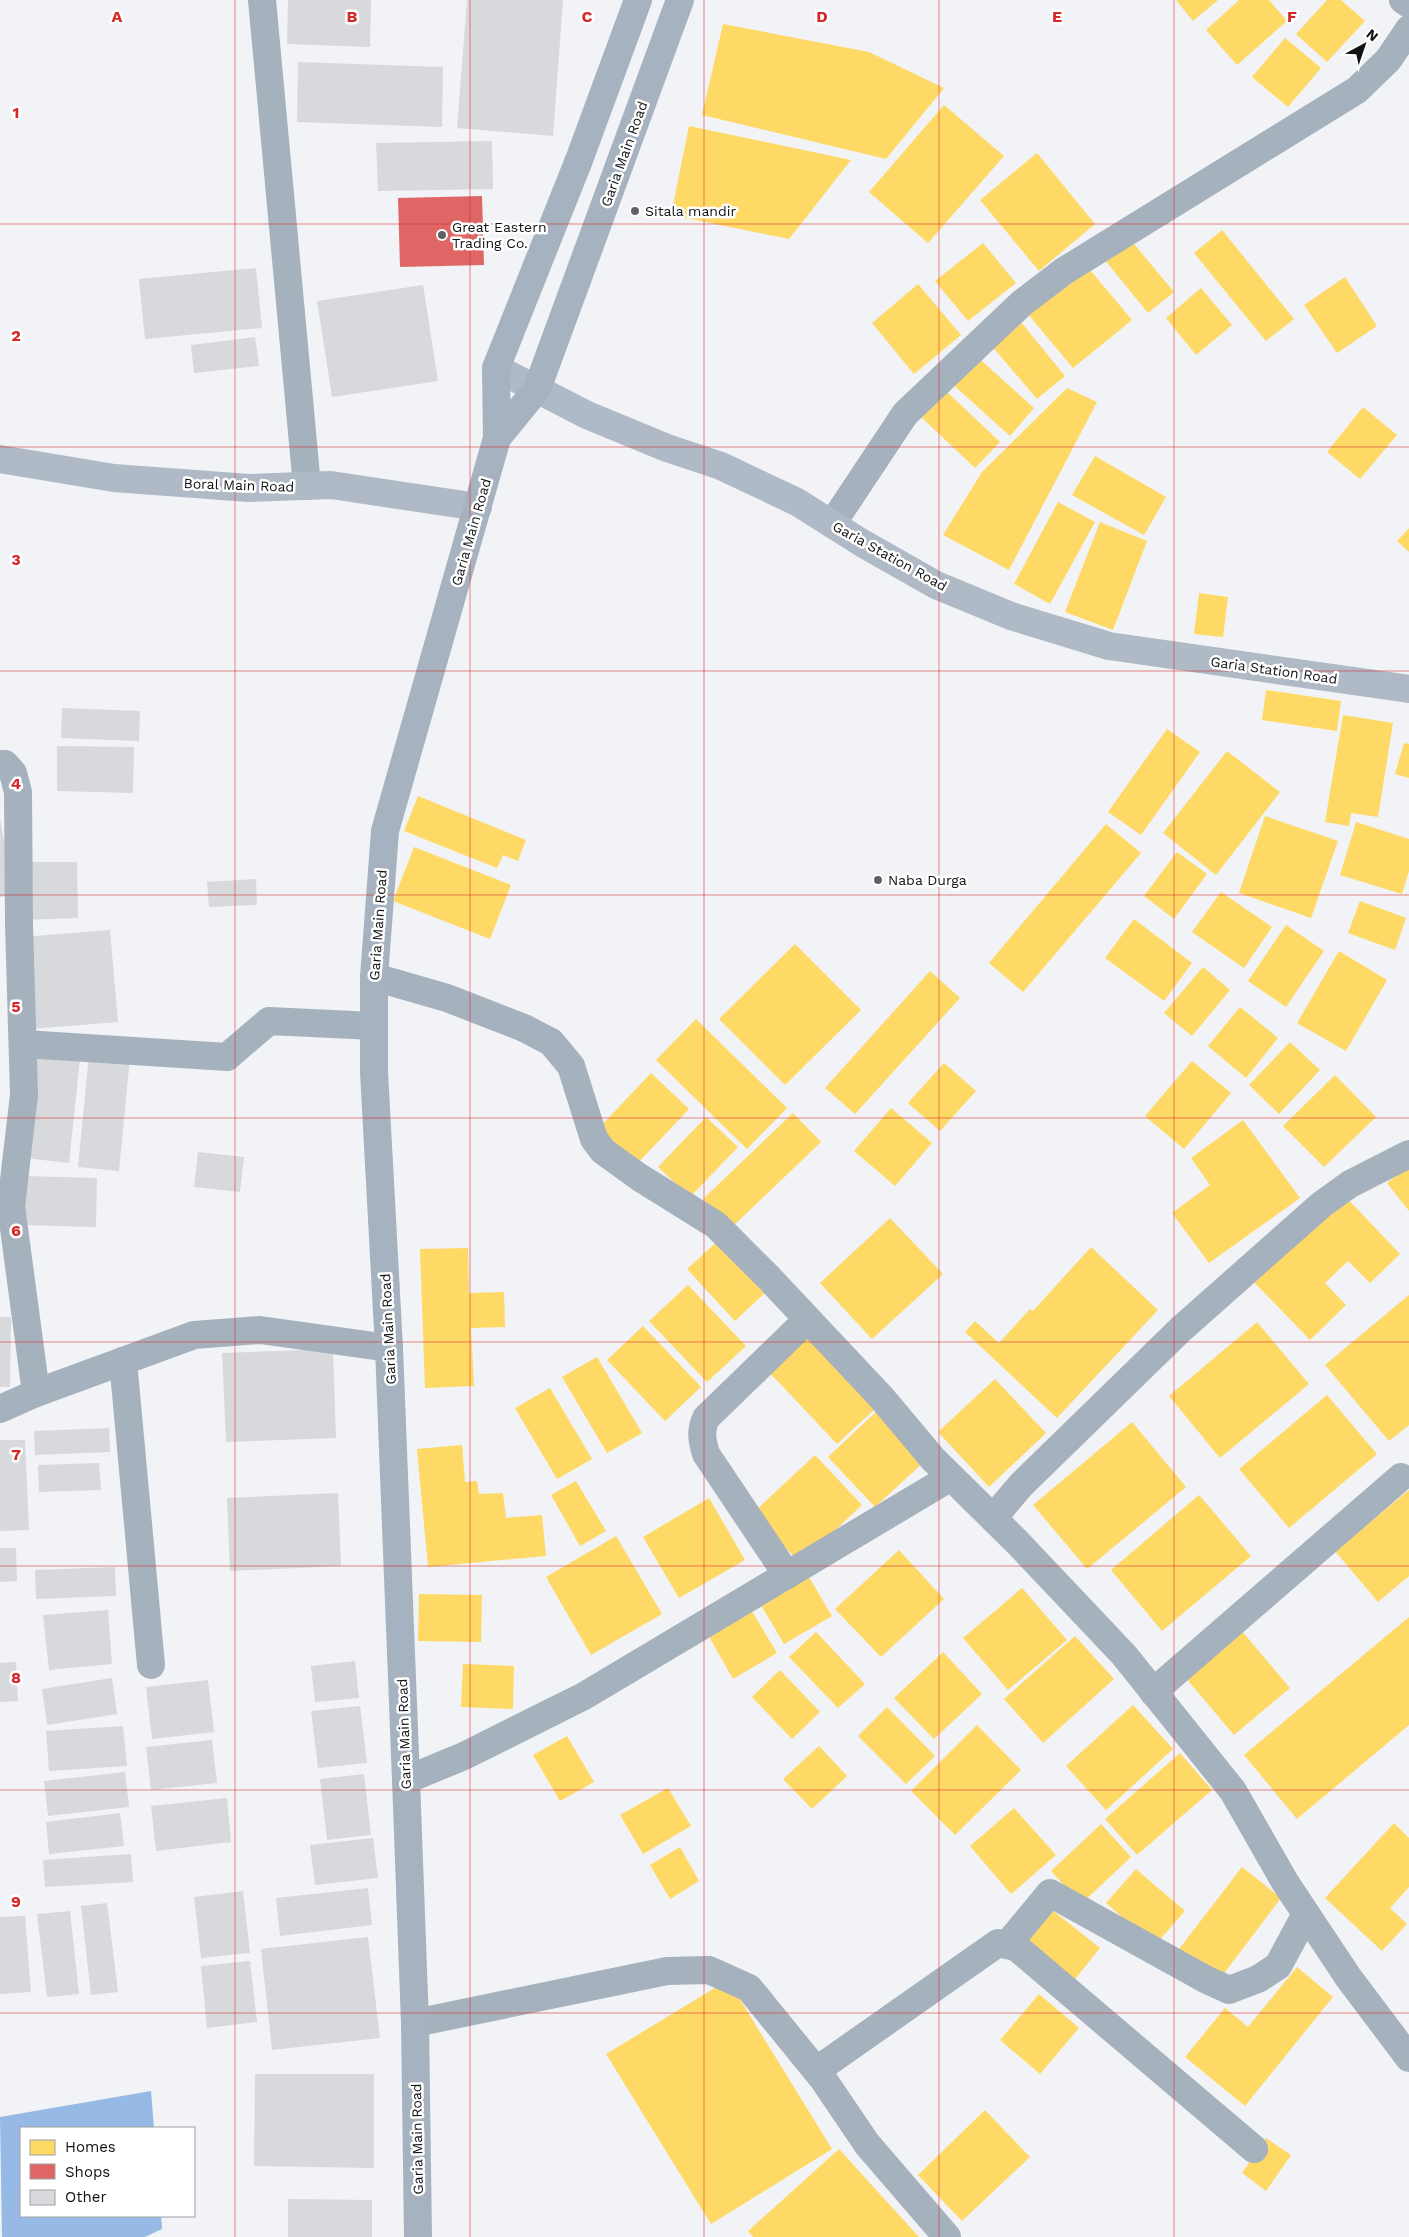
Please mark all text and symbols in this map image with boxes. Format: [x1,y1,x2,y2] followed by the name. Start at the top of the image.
[112,7,123,26] text: A
[347,7,358,26] text: B
[582,7,593,26] text: C
[816,7,828,26] text: D
[1052,7,1062,26] text: E
[1287,7,1297,26] text: F
[1339,20,1389,70] north arrow
[1363,26,1381,45] text: N
[597,99,651,209] street label: Garia Main Road
[13,103,19,122] text: 1
[645,203,737,219] place label: Sitala mandir
[629,205,641,217] marker: Sitala mandir
[452,219,547,251] place label: Great Eastern Trading Co.
[436,229,448,241] marker: Great Eastern Trading Co.
[11,326,21,345] text: 2
[183,475,295,495] street label: Boral Main Road
[448,476,494,588] street label: Garia Main Road
[830,518,950,594] street label: Garia Station Road
[11,550,21,569] text: 3
[1210,653,1338,687] street label: Garia Station Road
[11,774,21,793] text: 4
[366,869,390,981] street label: Garia Main Road
[888,872,967,888] place label: Naba Durga
[872,874,884,886] marker: Naba Durga
[11,997,21,1016] text: 5
[11,1221,21,1240] text: 6
[377,1273,399,1385] street label: Garia Main Road
[11,1445,21,1464] text: 7
[11,1668,21,1687] text: 8
[394,1678,414,1790] street label: Garia Main Road
[11,1892,21,1911] text: 9
[408,2083,426,2195] street label: Garia Main Road
[20,2127,195,2217] legend
[65,2138,116,2156] text: Homes
[65,2163,110,2181] text: Shops
[65,2188,107,2206] text: Other

